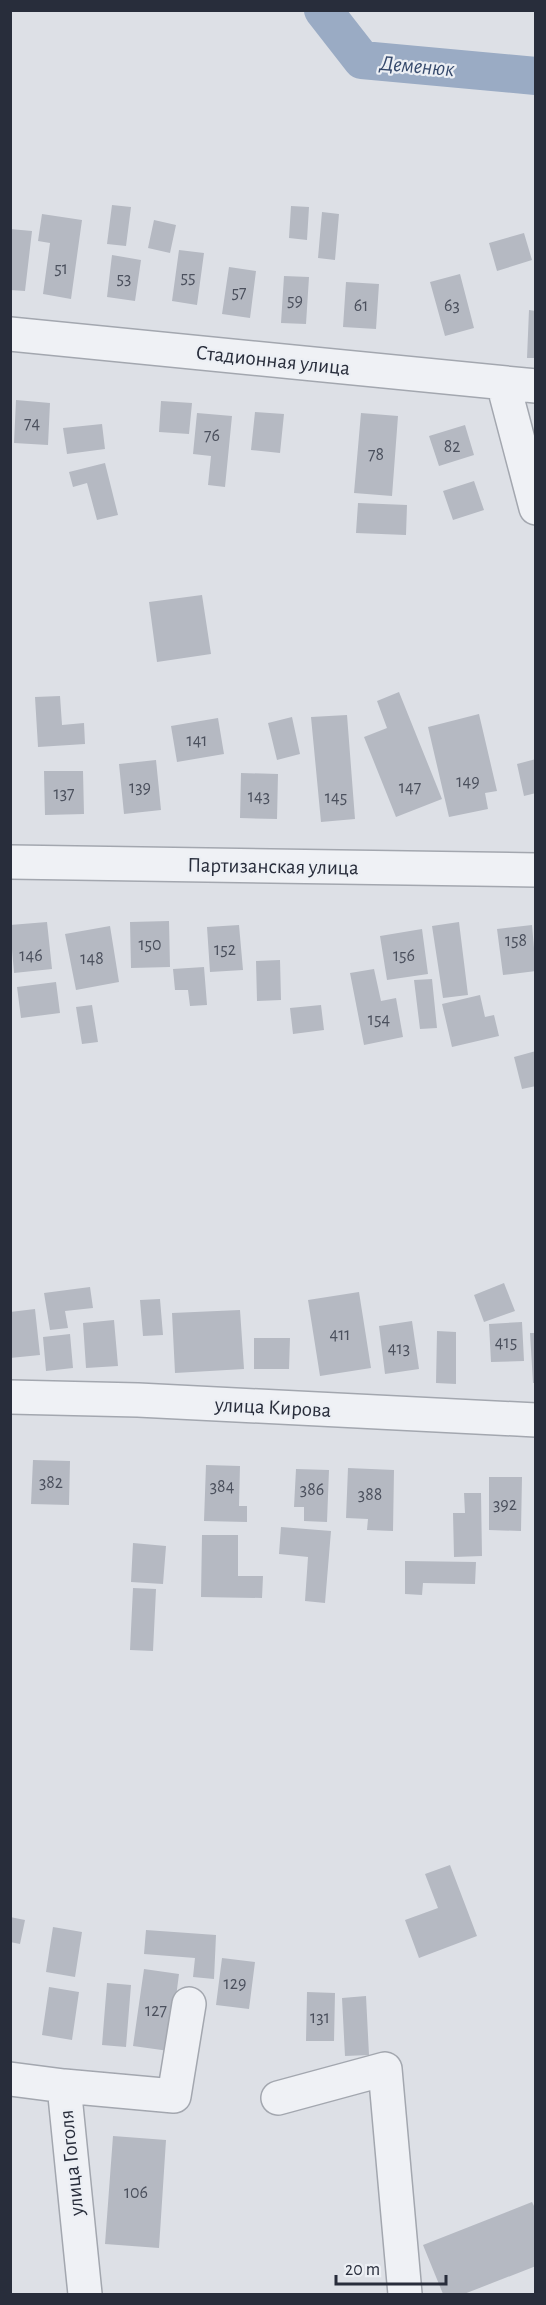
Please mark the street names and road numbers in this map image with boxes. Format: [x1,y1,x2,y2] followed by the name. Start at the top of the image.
[195,342,351,379] street label: Стадионная улица
[187,855,359,879] street label: Партизанская улица
[213,1394,332,1421] street label: улица Кирова
[55,2109,88,2218] street label: улица Гоголя

